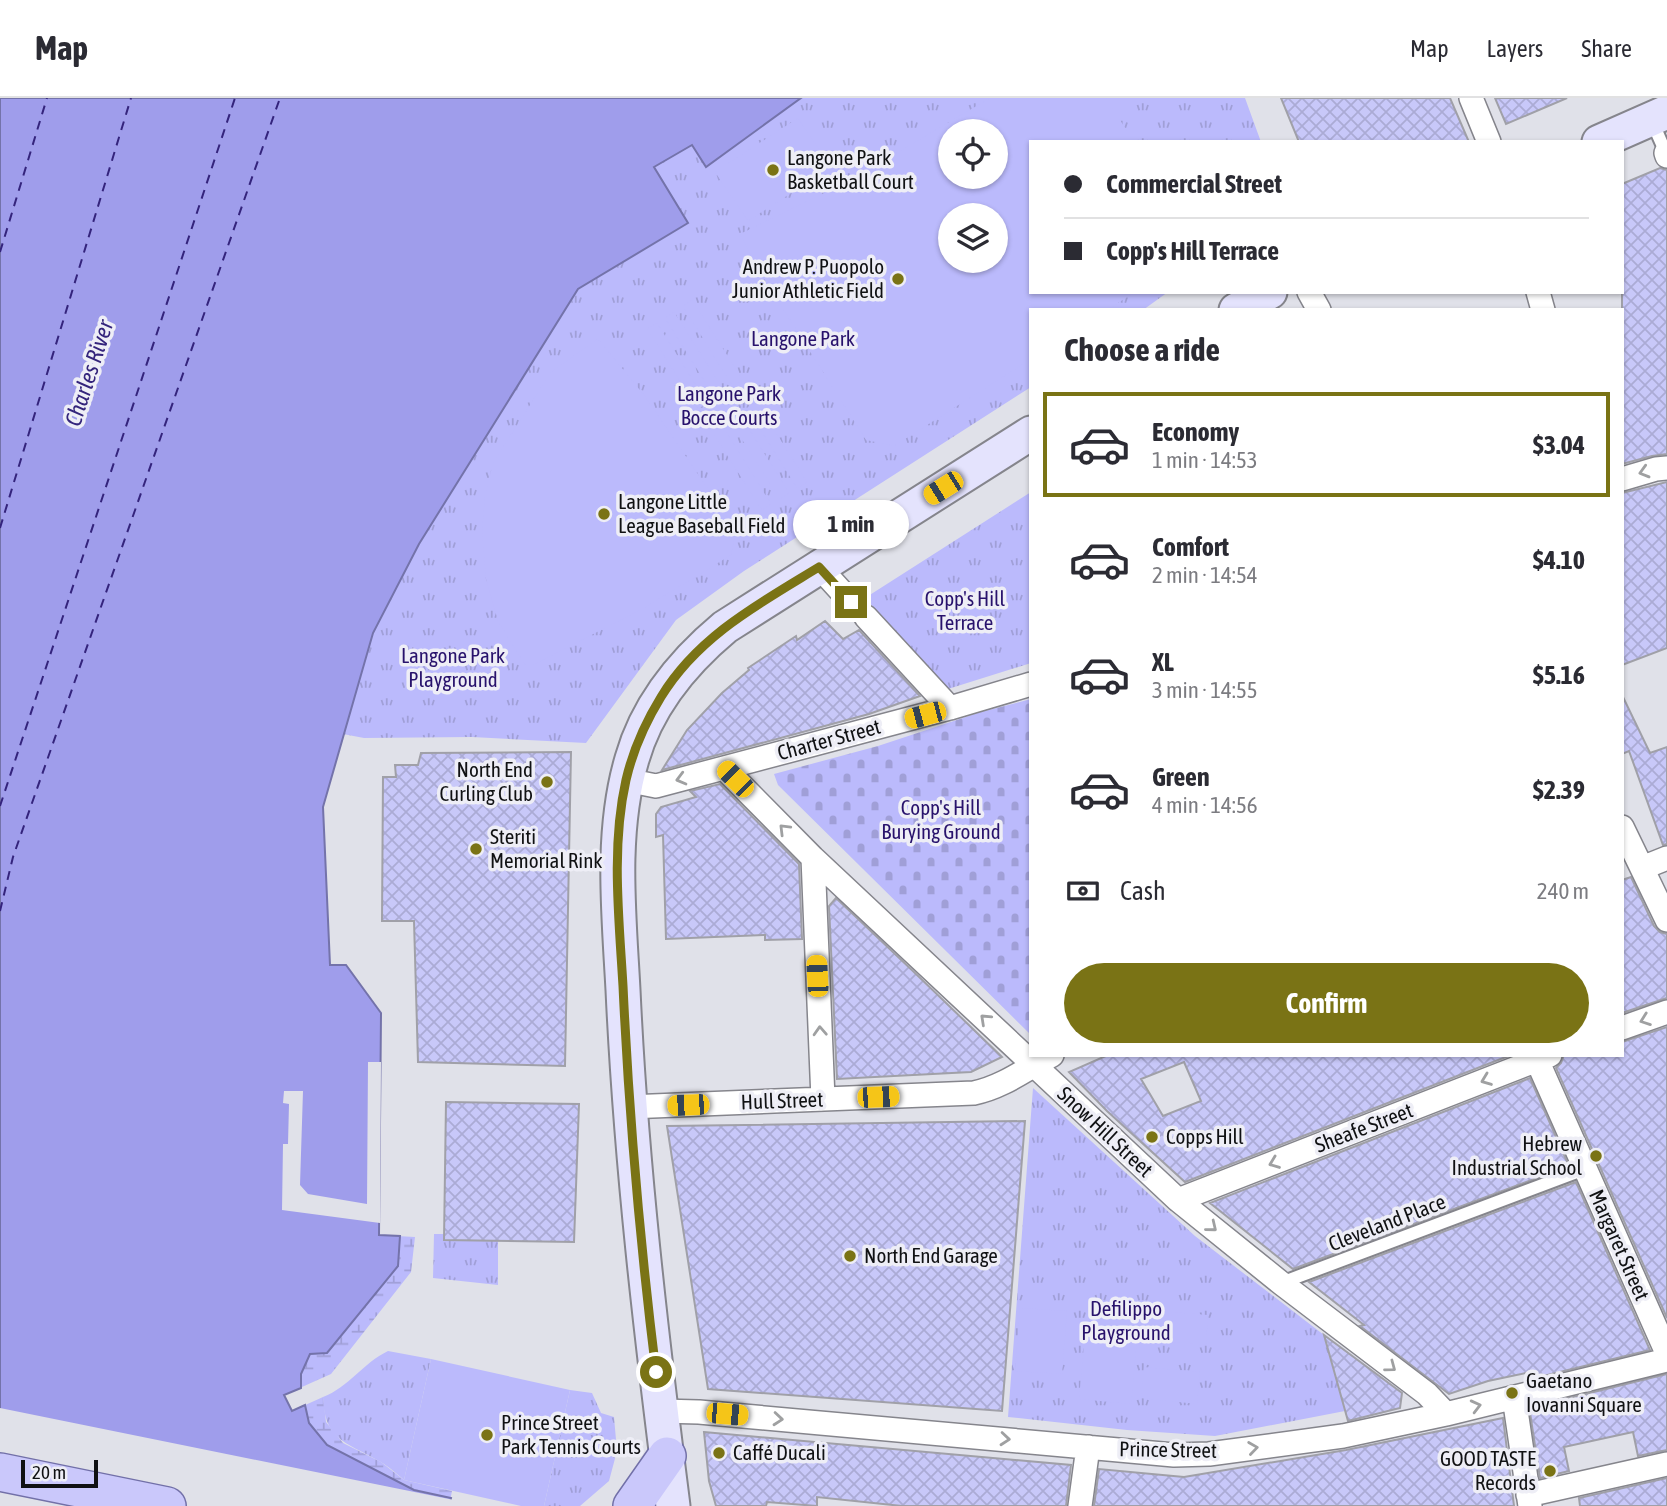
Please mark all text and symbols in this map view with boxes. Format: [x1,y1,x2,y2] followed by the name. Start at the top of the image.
[35,29,88,67] text: Map
[1410,35,1449,62] text: Map
[1487,35,1543,62] text: Layers
[1581,35,1632,62] text: Share
[938,119,1008,273] map controls
[938,119,1008,189] button: locate
[787,145,914,193] place label: Langone Park Basketball Court
[765,162,781,178] marker: Langone Park Basketball Court
[1106,169,1282,199] text: Commercial Street
[938,203,1008,273] button: layers
[1106,236,1279,266] text: Copp's Hill Terrace
[732,254,884,302] place label: Andrew P. Puopolo Junior Athletic Field
[890,271,906,287] marker: Andrew P. Puopolo Junior Athletic Field
[60,316,119,429] water label: Charles River
[751,326,855,350] park label: Langone Park
[1064,331,1220,368] text: Choose a ride
[677,381,781,429] park label: Langone Park Bocce Courts
[1068,413,1131,476] icon: car
[1152,417,1239,447] text: Economy
[1533,430,1585,460] text: $3.04
[1152,447,1258,473] text: 1 min · 14:53
[1639,464,1651,479] one-way arrow
[920,468,967,508] car
[618,489,786,537] place label: Langone Little League Baseball Field
[793,500,909,550] callout: 1 min
[596,506,612,522] marker: Langone Little League Baseball Field
[828,511,874,537] text: 1 min
[1068,528,1131,591] icon: car
[1152,532,1229,562] text: Comfort
[1533,545,1585,575] text: $4.10
[1152,562,1258,588] text: 2 min · 14:54
[835,586,867,618] route end
[925,586,1006,634] park label: Copp's Hill Terrace
[401,643,505,691] park label: Langone Park Playground
[1068,643,1131,706] icon: car
[1152,647,1174,677] text: XL
[1533,660,1585,690] text: $5.16
[1152,677,1258,703] text: 3 min · 14:55
[902,699,949,731] car
[774,714,883,764] street label: Charter Street
[440,757,533,805] place label: North End Curling Club
[713,757,758,801] car
[1068,758,1131,821] icon: car
[1152,762,1210,792] text: Green
[675,771,687,785] one-way arrow
[539,774,555,790] marker: North End Curling Club
[1533,775,1585,805] text: $2.39
[1152,792,1258,818] text: 4 min · 14:56
[881,795,1001,843] park label: Copp's Hill Burying Ground
[490,824,603,872] place label: Steriti Memorial Rink
[780,824,793,837] one-way arrow
[468,841,484,857] marker: Steriti Memorial Rink
[1064,872,1102,910] icon: cash
[1120,876,1166,906] text: Cash
[1537,878,1589,904] text: 240 m
[806,954,829,998] car
[1064,963,1589,1043] button: Confirm
[1639,1012,1651,1026] one-way arrow
[980,1015,993,1028] one-way arrow
[813,1025,828,1036] one-way arrow
[1481,1071,1493,1085] one-way arrow
[1053,1081,1158,1181] street label: Snow Hill Street
[857,1086,900,1108] car
[740,1087,824,1113] street label: Hull Street
[667,1094,710,1116] car
[1311,1097,1416,1157] street label: Sheafe Street
[1166,1124,1244,1148] place label: Copps Hill
[1144,1129,1160,1145] marker: Copps Hill
[1452,1131,1582,1179] place label: Hebrew Industrial School
[1588,1148,1604,1164] marker: Hebrew Industrial School
[1269,1154,1281,1168] one-way arrow
[1585,1186,1655,1304] street label: Margaret Street
[1325,1189,1449,1255] street label: Cleveland Place
[1204,1219,1216,1232] one-way arrow
[864,1243,998,1267] place label: North End Garage
[842,1248,858,1264] marker: North End Garage
[1081,1296,1171,1344] park label: Defilippo Playground
[640,1356,672,1388] route start
[1384,1359,1396,1371] one-way arrow
[1526,1368,1642,1416] place label: Gaetano Iovanni Square
[1504,1385,1520,1401] marker: Gaetano Iovanni Square
[1470,1400,1482,1414] one-way arrow
[706,1402,749,1426] car
[501,1410,641,1458] place label: Prince Street Park Tennis Courts
[773,1411,784,1426] one-way arrow
[479,1427,495,1443] marker: Prince Street Park Tennis Courts
[1000,1431,1011,1446] one-way arrow
[1119,1436,1217,1462] street label: Prince Street
[733,1440,826,1464] place label: Caffé Ducali
[1247,1441,1259,1456] one-way arrow
[711,1445,727,1461] marker: Caffé Ducali
[1440,1446,1536,1494] place label: GOOD TASTE Records
[21,1457,98,1489] scale bar
[32,1461,66,1483] text: 20 m
[1542,1463,1558,1479] marker: GOOD TASTE Records

